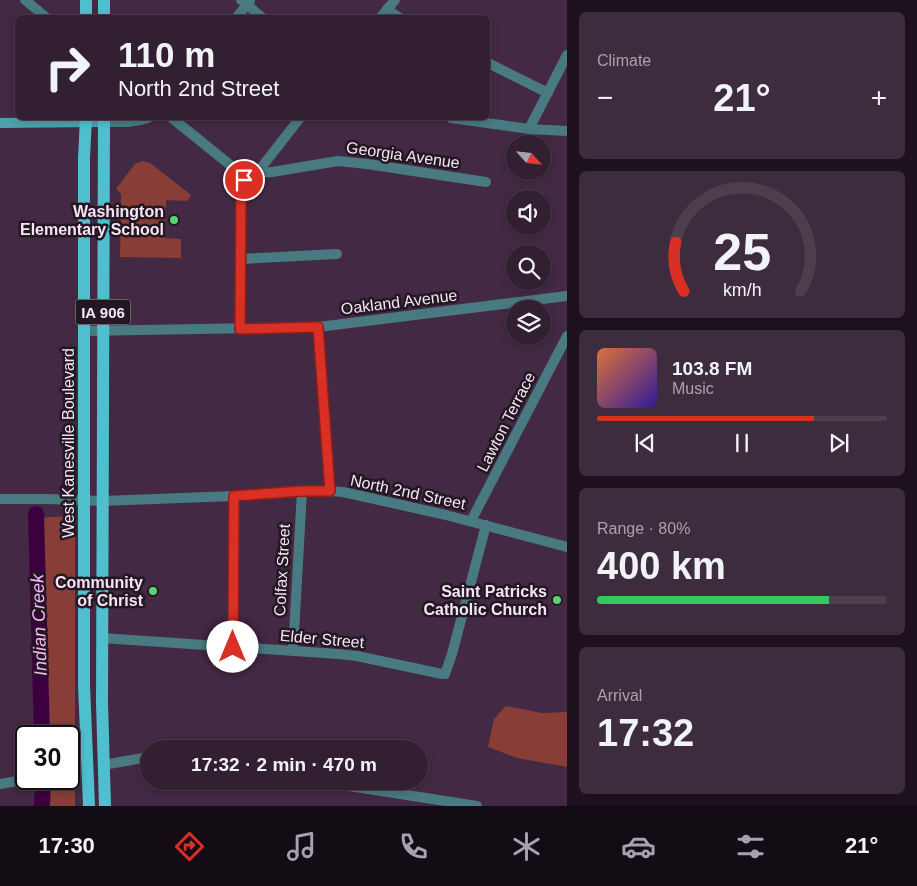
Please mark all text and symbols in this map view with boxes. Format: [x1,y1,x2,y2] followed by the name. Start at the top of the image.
[35,35,100,100] icon: right
[118,35,215,74] text: 110 m
[597,52,651,69] text: Climate
[118,76,279,101] text: North 2nd Street
[713,77,771,119] text: 21°
[597,82,613,113] text: −
[871,82,887,113] text: +
[506,135,551,180] north arrow
[506,135,551,345] map controls
[345,139,461,171] street label: Georgia Avenue
[223,159,265,201] pin
[230,166,258,194] icon: arrive
[506,190,551,235] button: sound
[20,203,164,238] place label: Washington Elementary School
[168,214,180,226] marker: Washington Elementary School
[713,223,771,281] text: 25
[506,245,551,290] button: search
[723,280,761,300] text: km/h
[340,286,458,318] street label: Oakland Avenue
[76,300,130,324] road number: IA 906
[506,300,551,345] button: layers
[60,348,77,538] street label: West Kanesville Boulevard
[672,358,752,379] text: 103.8 FM
[474,369,538,474] street label: Lawton Terrace
[672,380,714,397] text: Music
[631,429,659,457] icon: previous
[728,429,756,457] icon: pause
[825,429,853,457] icon: next
[349,471,468,513] street label: North 2nd Street
[597,520,690,537] text: Range · 80%
[271,523,293,617] street label: Colfax Street
[597,545,726,587] text: 400 km
[27,573,51,676] water label: Indian Creek
[55,574,144,609] place label: Community of Christ
[423,583,547,618] place label: Saint Patricks Catholic Church
[147,585,159,597] marker: Community of Christ
[551,594,563,606] marker: Saint Patricks Catholic Church
[206,620,258,672] position arrow
[279,627,365,651] street label: Elder Street
[597,687,642,704] text: Arrival
[597,712,694,754] text: 17:32
[15,725,80,790] speed limit sign: 30
[191,754,377,775] text: 17:32 · 2 min · 470 m
[172,829,207,864] icon: directions
[284,829,319,864] icon: music
[396,829,431,864] icon: phone
[509,829,544,864] icon: climate
[621,829,656,864] icon: car
[733,829,768,864] icon: filters
[39,833,95,858] text: 17:30
[845,833,878,858] text: 21°

